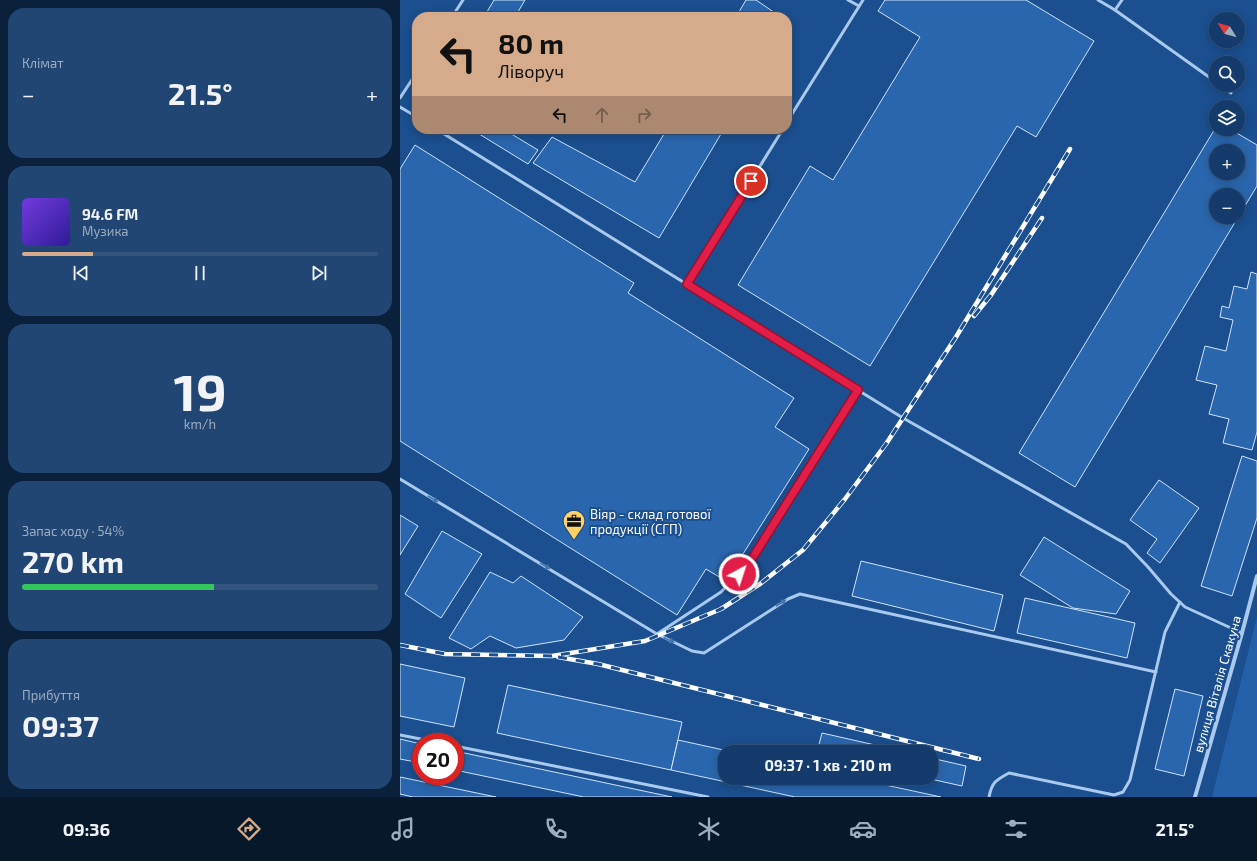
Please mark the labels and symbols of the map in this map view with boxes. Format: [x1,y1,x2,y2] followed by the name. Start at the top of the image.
[1209,12,1245,48] north arrow
[734,164,768,198] pin
[427,496,439,503] one-way arrow
[590,506,711,537] place label: Віяр - склад готової продукції (СГП)
[561,508,587,541] office icon: Віяр - склад готової продукції (СГП)
[718,553,760,595] position arrow
[539,563,551,570] one-way arrow
[776,599,787,607] one-way arrow
[1190,614,1244,754] street label: вулиця Віталія Скакуна
[663,637,674,643] one-way arrow
[412,733,464,785] speed limit sign: 20

